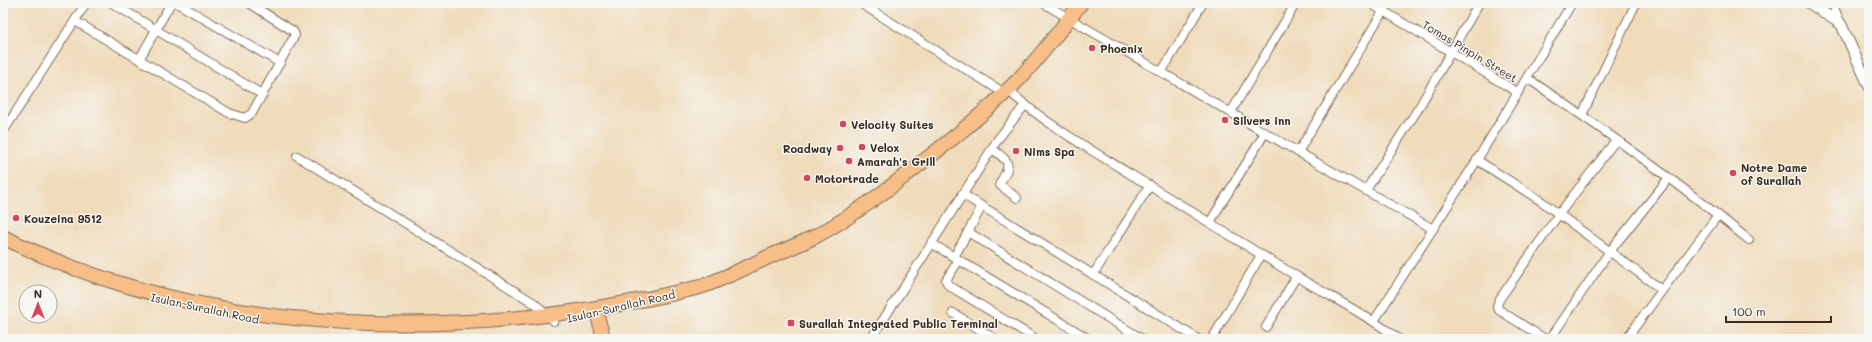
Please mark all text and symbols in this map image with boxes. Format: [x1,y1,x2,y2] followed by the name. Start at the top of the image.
[1420,17,1520,85] street label: Tomas Pinpin Street
[1100,41,1143,56] place label: Phoenix
[1087,43,1097,53] marker: Phoenix
[1233,113,1291,128] place label: Silvers inn
[1220,115,1230,125] marker: Silvers inn
[851,117,934,132] place label: Velocity Suites
[838,119,848,129] marker: Velocity Suites
[870,140,899,155] place label: Velox
[783,141,832,156] place label: Roadway
[857,142,867,152] marker: Velox
[835,143,845,153] marker: Roadway
[1024,144,1075,159] place label: Nims Spa
[1011,146,1021,156] marker: Nims Spa
[857,154,935,169] place label: Amarah's Grill
[844,156,854,166] marker: Amarah's Grill
[1741,160,1808,188] place label: Notre Dame of Surallah
[1728,168,1738,178] marker: Notre Dame of Surallah
[815,171,879,186] place label: Motortrade
[802,173,812,183] marker: Motortrade
[24,211,102,226] place label: Kouzeina 9512
[11,213,21,223] marker: Kouzeina 9512
[18,284,58,324] north arrow
[34,286,42,301] text: N
[565,286,677,326] street label: Isulan-Surallah Road
[149,289,261,327] street label: Isulan-Surallah Road
[1726,298,1831,324] scale bar
[1732,303,1766,319] text: 100 m
[799,316,998,331] place label: Surallah Integrated Public Terminal
[786,318,796,328] marker: Surallah Integrated Public Terminal

